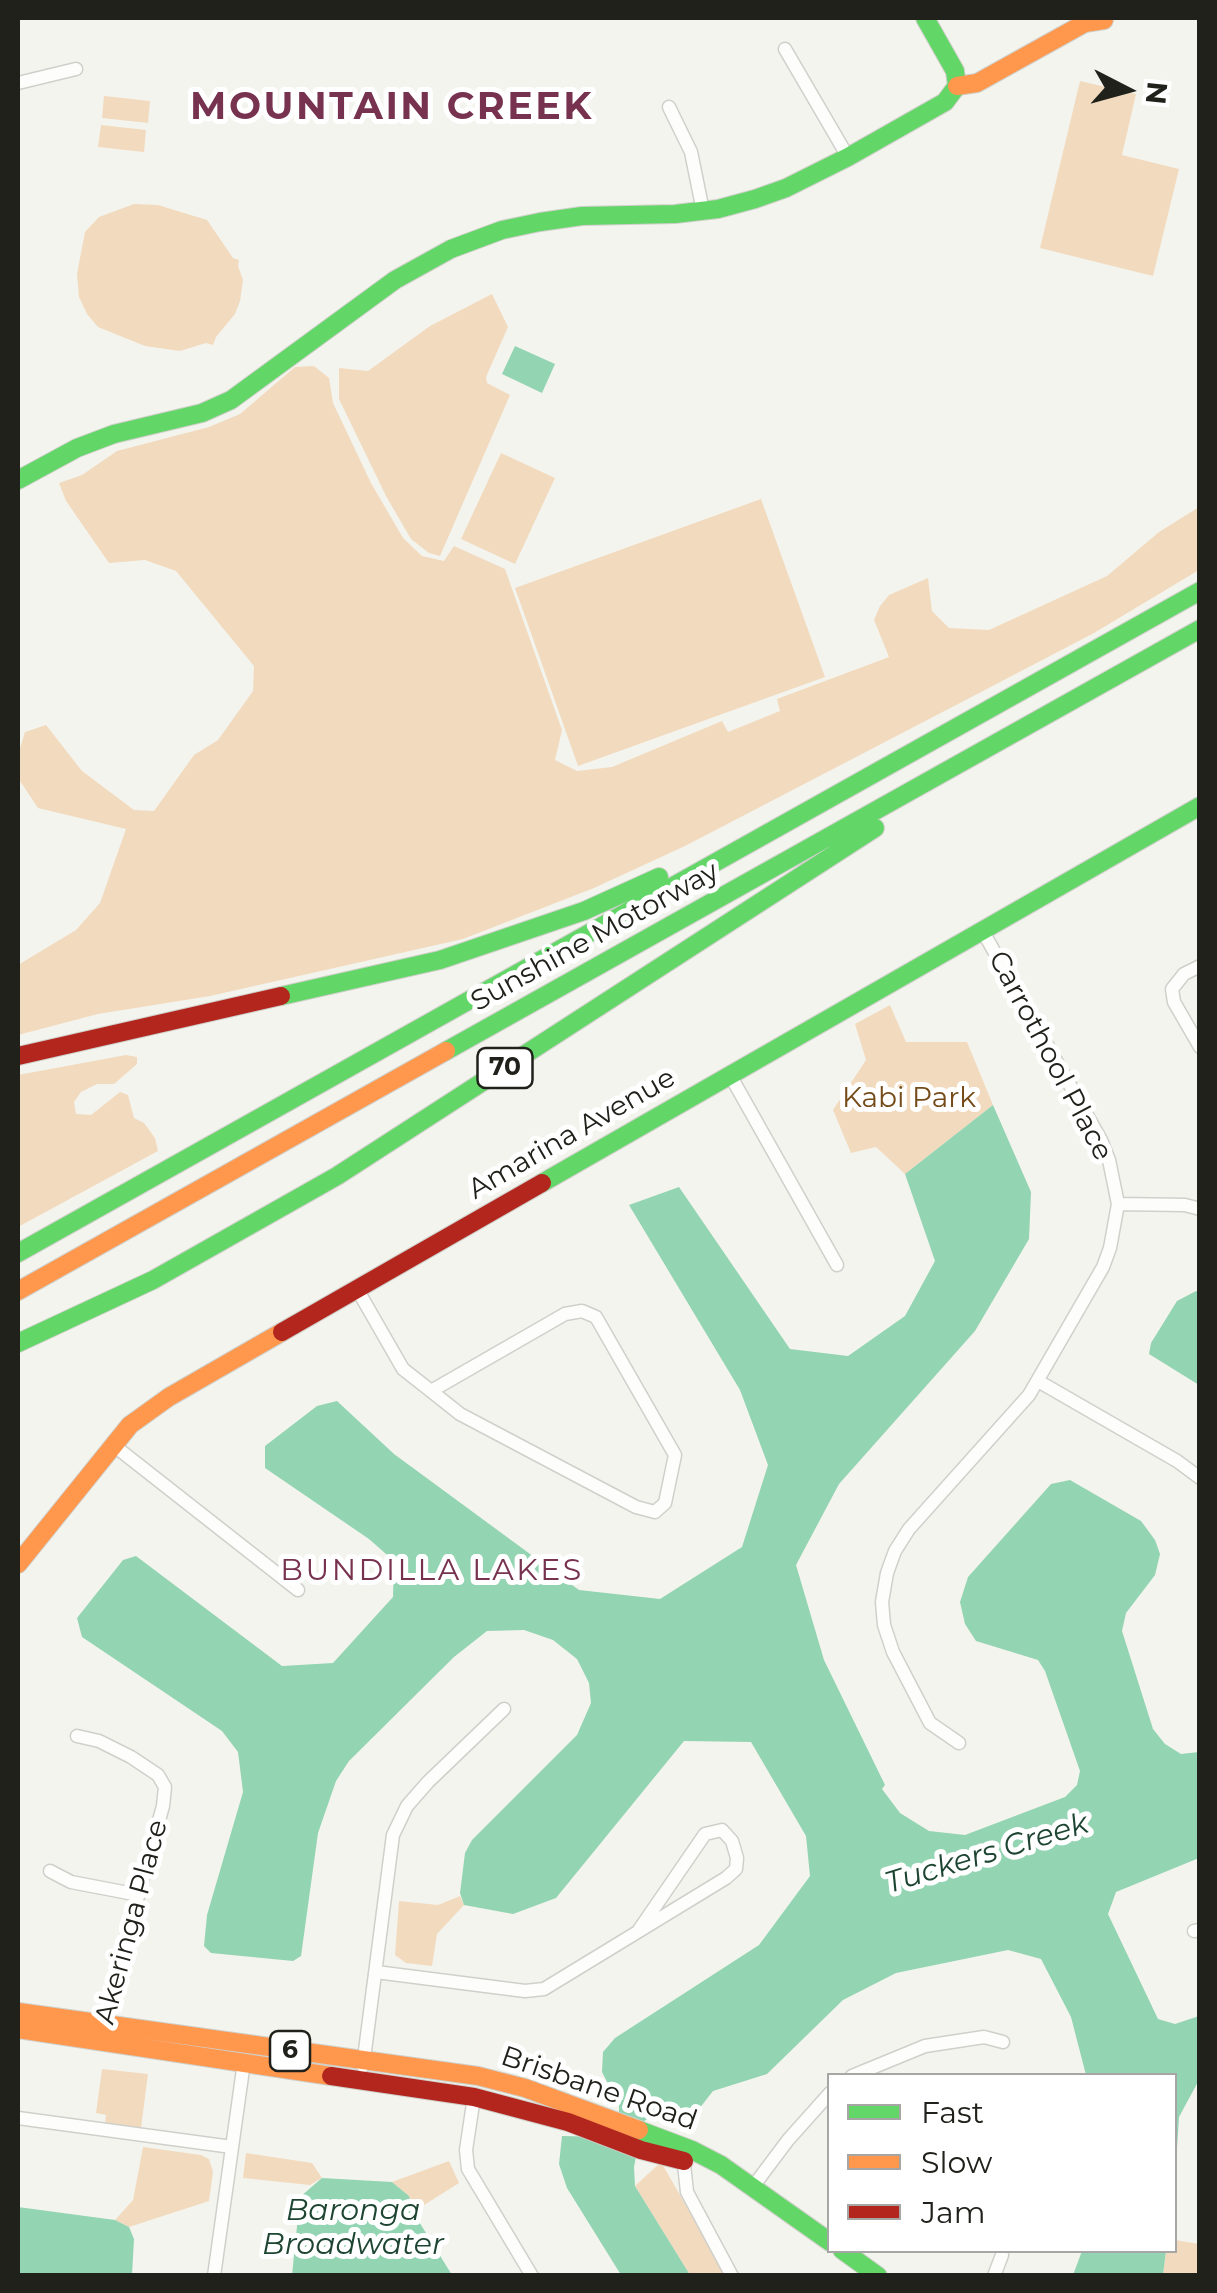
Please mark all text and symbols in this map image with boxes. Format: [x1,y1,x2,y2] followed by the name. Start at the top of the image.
[1077,40,1177,140] north arrow
[1139,80,1175,106] text: N
[190,85,594,131] district label: MOUNTAIN CREEK
[465,855,725,1019] street label: Sunshine Motorway
[981,945,1119,1167] street label: Carrothool Place
[478,1048,532,1088] road number: 70
[463,1061,681,1207] street label: Amarina Avenue
[842,1082,976,1116] park label: Kabi Park
[280,1553,584,1589] district label: BUNDILLA LAKES
[881,1806,1093,1902] water label: Tuckers Creek
[89,1816,175,2028] street label: Akeringa Place
[270,2031,310,2071] road number: 6
[497,2040,701,2138] street label: Brisbane Road
[827,2073,1177,2253] legend
[921,2094,984,2131] text: Fast
[921,2144,992,2181] text: Slow
[262,2193,444,2264] water label: Baronga Broadwater
[921,2194,986,2231] text: Jam

